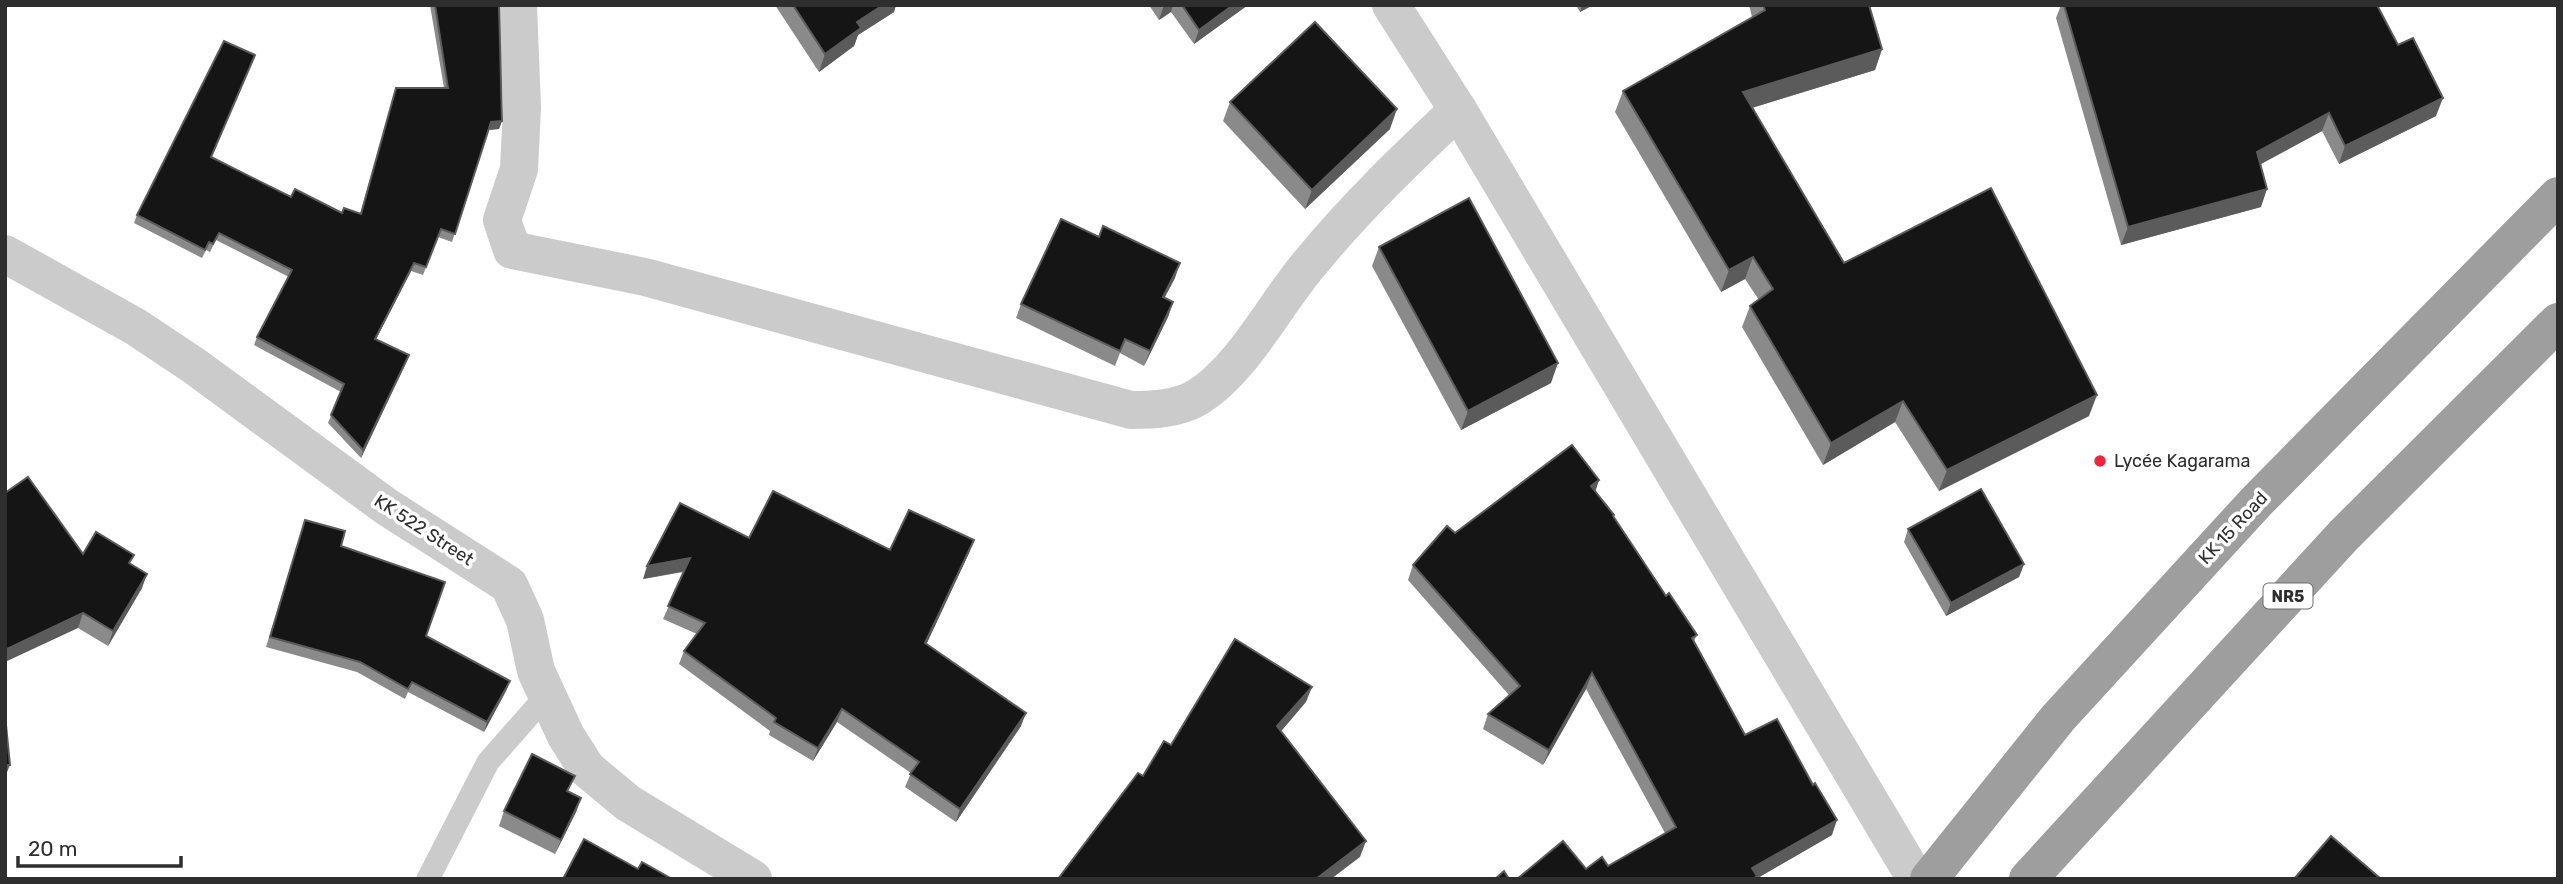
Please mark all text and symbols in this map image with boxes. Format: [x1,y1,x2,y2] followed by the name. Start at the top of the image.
[2114,450,2250,472] place label: Lycée Kagarama
[2092,453,2108,469] marker: Lycée Kagarama
[2194,487,2272,569] street label: KK 15 Road
[370,490,478,570] street label: KK 522 Street
[2264,583,2312,608] road number: NR5
[18,824,180,868] scale bar
[28,836,77,861] text: 20 m

